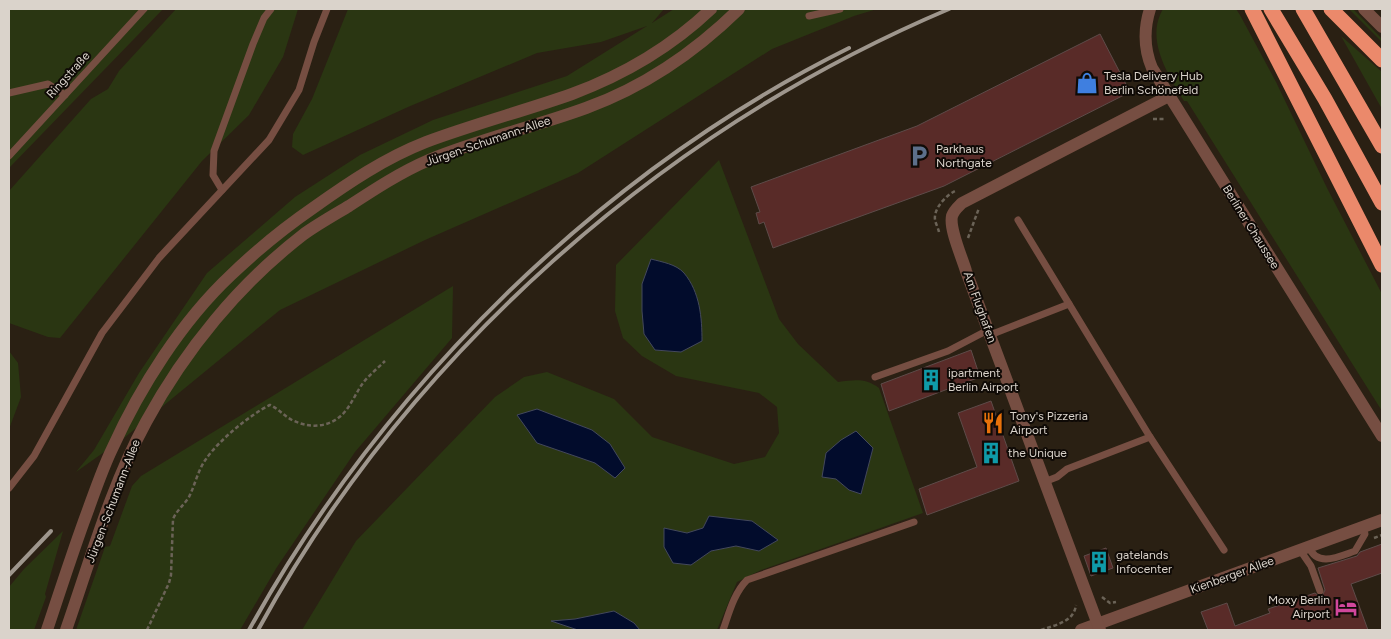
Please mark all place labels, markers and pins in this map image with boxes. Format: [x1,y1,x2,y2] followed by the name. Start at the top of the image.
[1104,69,1203,97] place label: Tesla Delivery Hub Berlin Schönefeld
[1074,70,1100,96] shop icon: Tesla Delivery Hub Berlin Schönefeld
[936,142,992,170] place label: Parkhaus Northgate
[906,143,932,169] parking icon: Parkhaus Northgate
[948,366,1019,394] place label: ipartment Berlin Airport
[918,367,944,393] building icon: ipartment Berlin Airport
[1010,409,1088,437] place label: Tony's Pizzeria Airport
[980,410,1006,436] restaurant icon: Tony's Pizzeria Airport
[978,440,1004,466] building icon: the Unique
[1008,446,1067,460] place label: the Unique
[1116,548,1172,576] place label: gatelands Infocenter
[1086,549,1112,575] building icon: gatelands Infocenter
[1268,593,1330,621] place label: Moxy Berlin Airport
[1333,594,1359,620] hotel icon: Moxy Berlin Airport

